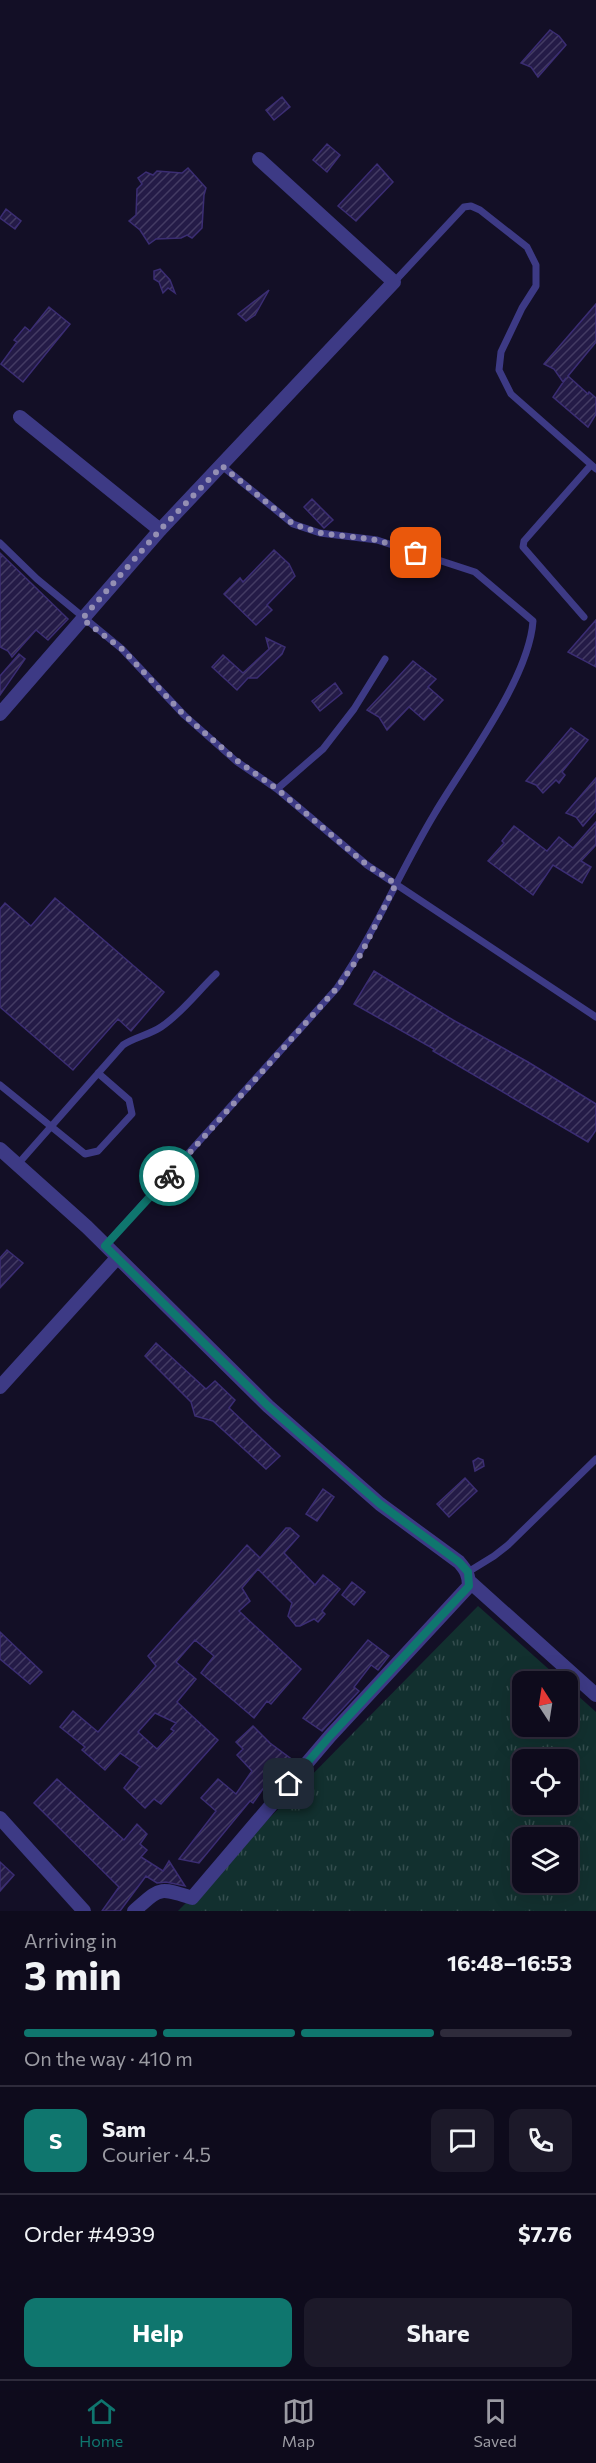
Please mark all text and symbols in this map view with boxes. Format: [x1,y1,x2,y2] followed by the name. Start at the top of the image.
[390,527,441,578] pin
[399,536,432,569] icon: bag
[139,1146,199,1206] courier
[153,1160,186,1193] icon: bike
[512,1671,578,1737] north arrow
[512,1671,578,1893] map controls
[512,1749,578,1815] button: locate
[263,1758,314,1809] pin
[272,1767,305,1800] icon: home
[512,1827,578,1893] button: layers
[24,1928,117,1952] text: Arriving in
[447,1949,572,1976] text: 16:48–16:53
[24,1950,122,1998] text: 3 min
[24,2046,193,2070] text: On the way · 410 m
[431,2109,494,2172] button: chat
[509,2109,572,2172] button: phone
[102,2115,146,2142] text: Sam
[49,2127,62,2154] text: S
[102,2142,211,2166] text: Courier · 4.5
[24,2220,155,2247] text: Order #4939
[518,2220,572,2247] text: $7.76
[24,2298,292,2367] button: Help
[304,2298,572,2367] button: Share
[79,2395,123,2450] tab: Home
[282,2395,315,2450] tab: Map
[473,2395,517,2450] tab: Saved

